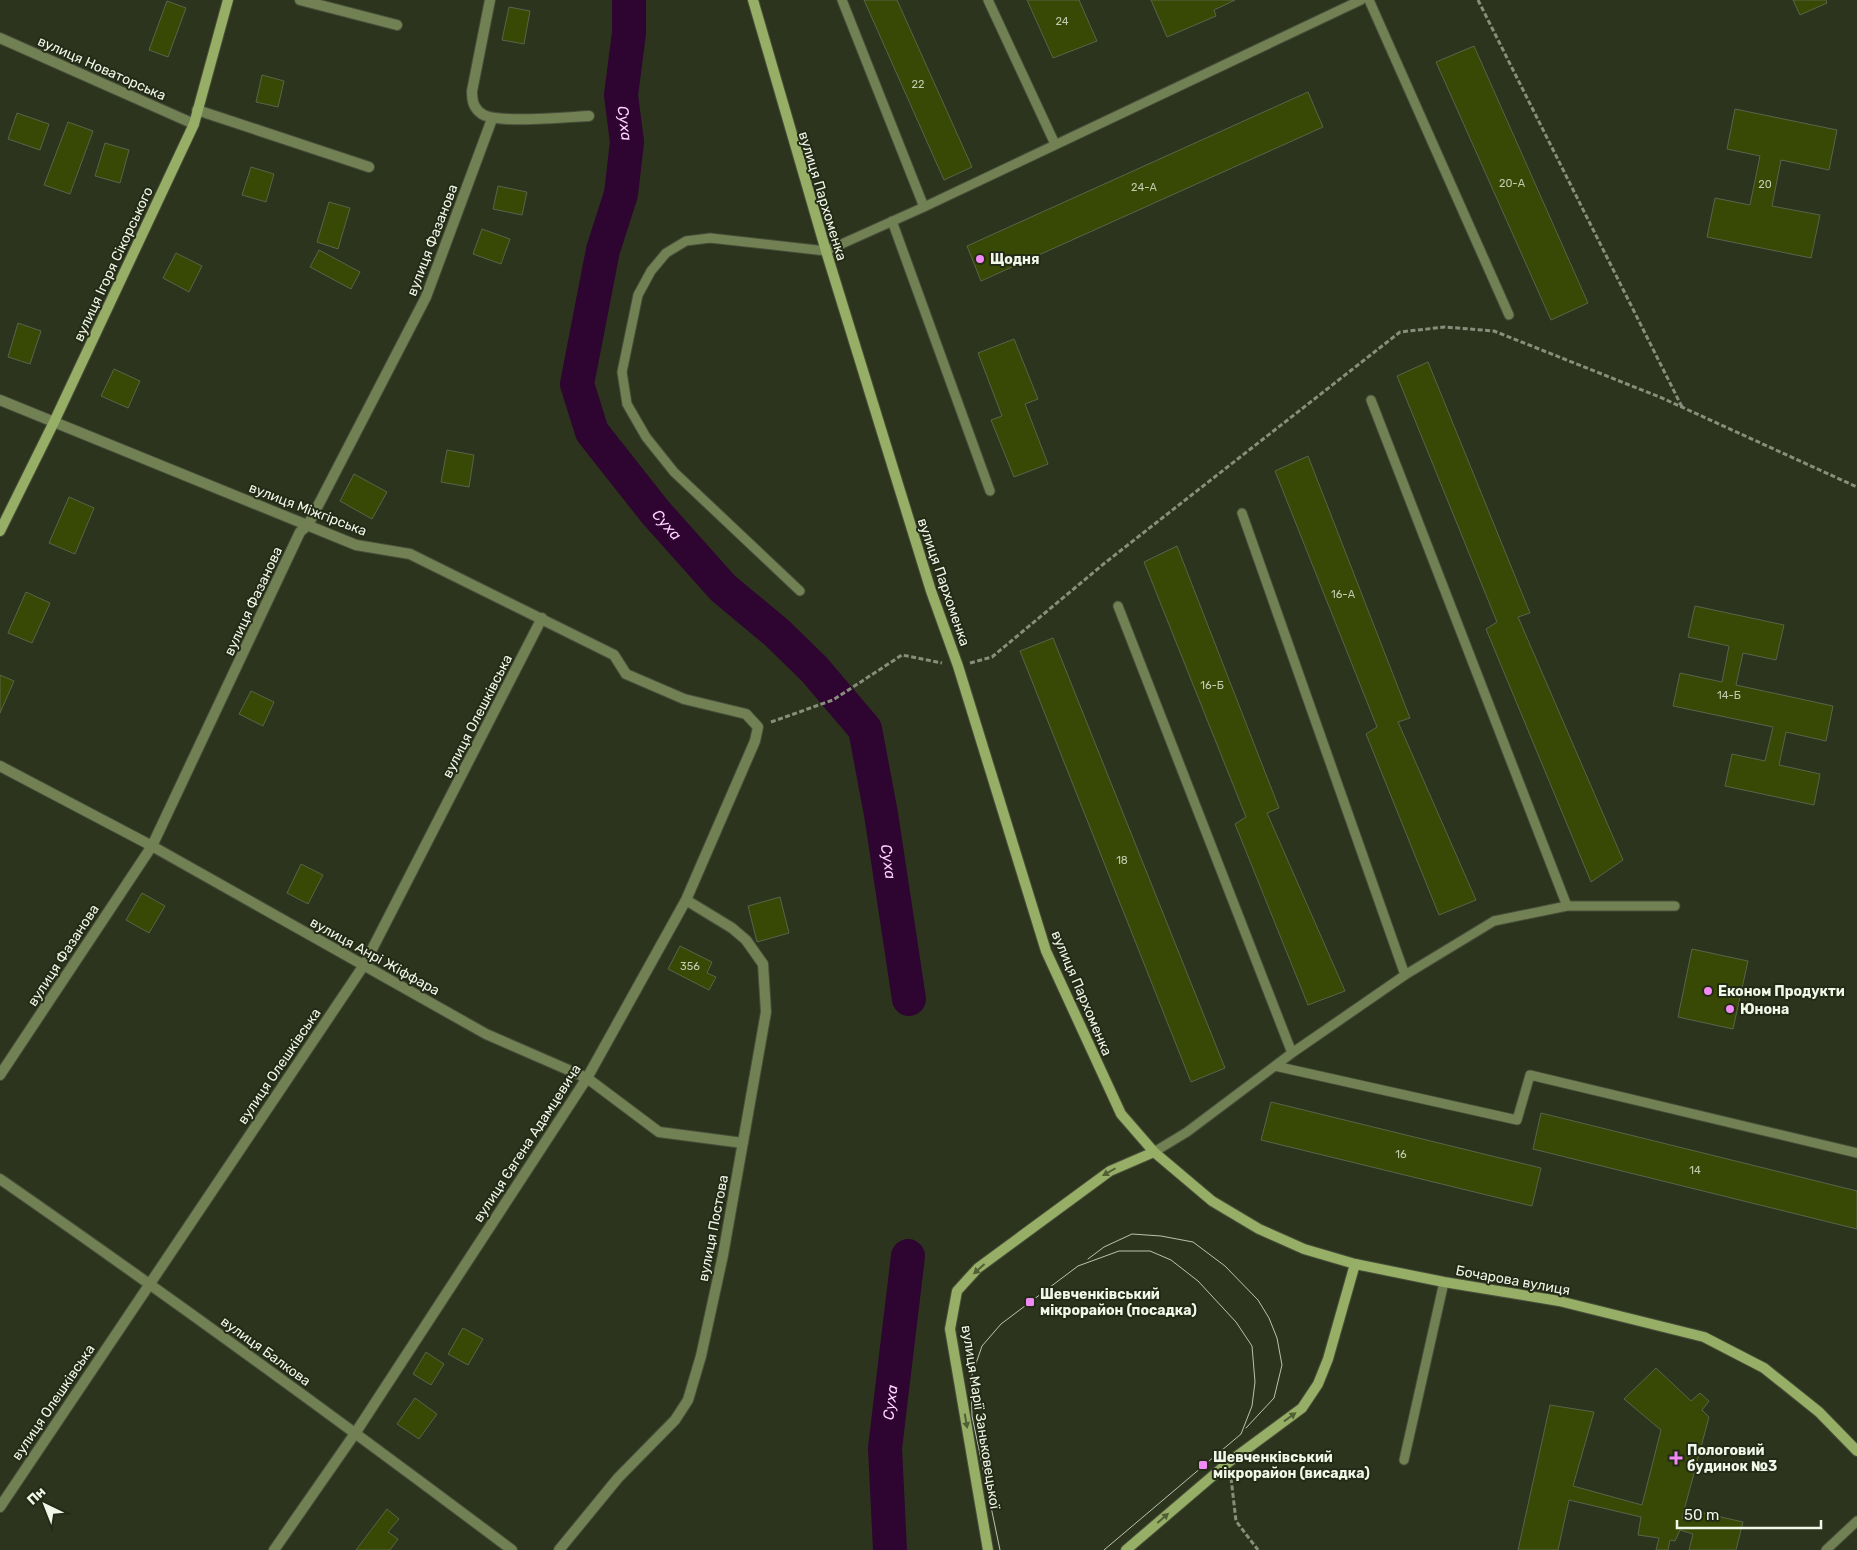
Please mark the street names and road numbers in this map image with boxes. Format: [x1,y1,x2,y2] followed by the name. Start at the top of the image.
[35,33,169,104] street label: вулиця Новаторська
[795,129,850,263] street label: вулиця Пархоменка
[403,182,462,298] street label: вулиця Фазанова
[70,184,157,344] street label: вулиця Ігоря Сікорського
[246,479,369,540] street label: вулиця Міжгірська
[914,516,973,648] street label: вулиця Пархоменка
[221,544,286,658] street label: вулиця Фазанова
[439,652,516,781] street label: вулиця Олешківська
[24,901,103,1009] street label: вулиця Фазанова
[307,914,443,999] street label: вулиця Анрі Жіффара
[1047,928,1116,1058] street label: вулиця Пархоменка
[234,1005,325,1128] street label: вулиця Олешківська
[470,1061,585,1225] street label: вулиця Євгена Адамцевича
[695,1173,732,1283] street label: вулиця Постова
[1454,1262,1571,1299] street label: Бочарова вулиця
[217,1313,314,1390] street label: вулиця Балкова
[958,1324,1004,1511] street label: вулиця Марії Заньковецької
[8,1341,99,1464] street label: вулиця Олешківська

